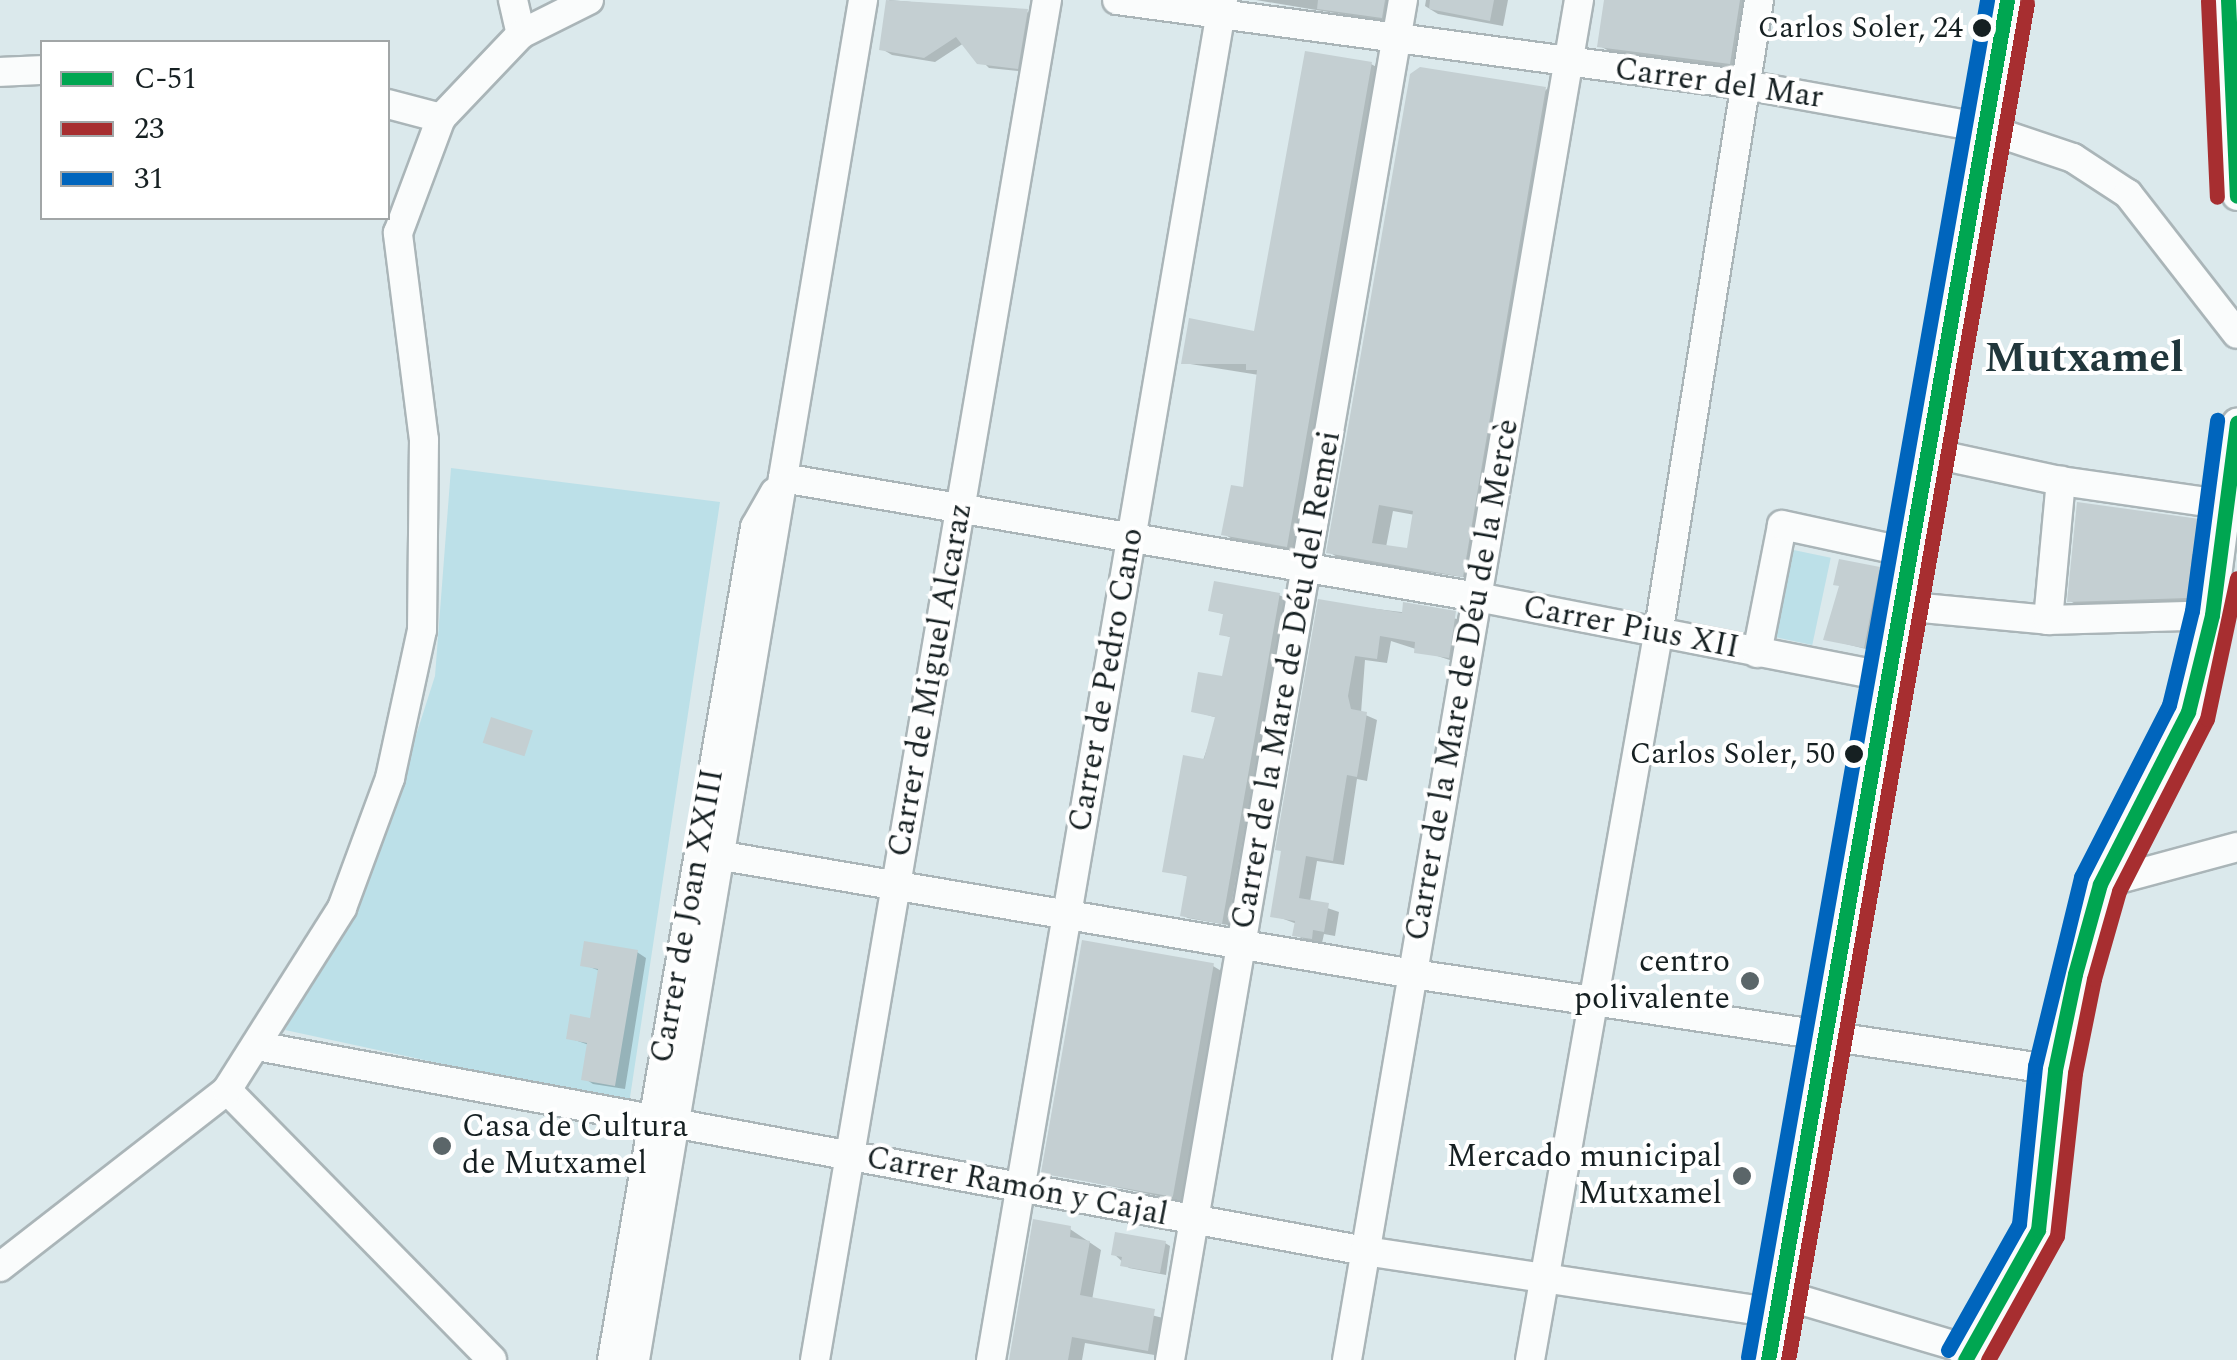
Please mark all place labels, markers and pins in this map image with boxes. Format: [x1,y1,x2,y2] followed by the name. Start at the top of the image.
[1758,10,1963,46] place label: Carlos Soler, 24
[1972,18,1992,38] marker: Carlos Soler, 24
[1630,736,1835,772] place label: Carlos Soler, 50
[1844,744,1864,764] marker: Carlos Soler, 50
[1574,944,1730,1019] place label: centro polivalente
[1739,970,1761,992] marker: centro polivalente
[462,1109,688,1184] place label: Casa de Cultura de Mutxamel
[431,1135,453,1157] marker: Casa de Cultura de Mutxamel
[1446,1139,1722,1214] place label: Mercado municipal Mutxamel
[1731,1165,1753,1187] marker: Mercado municipal Mutxamel

